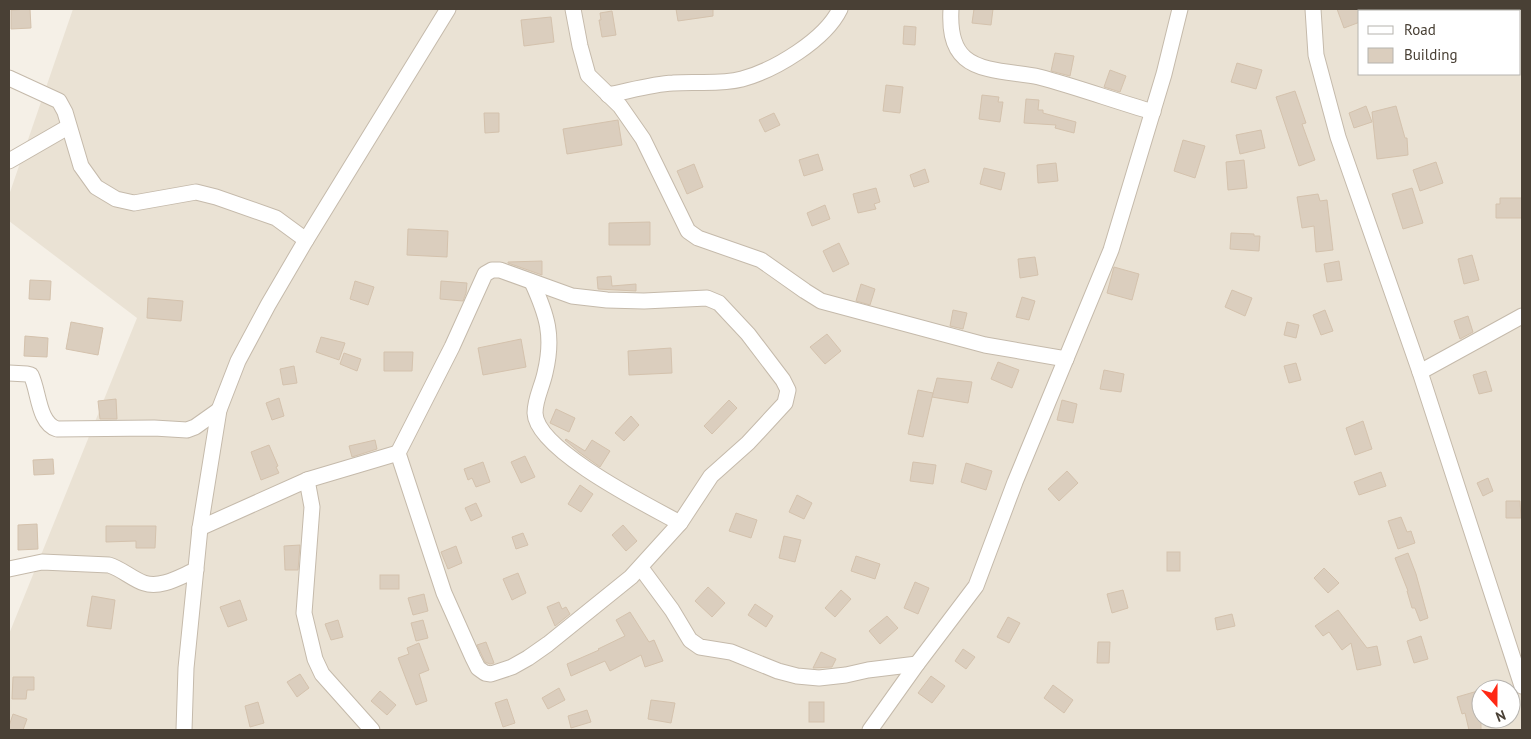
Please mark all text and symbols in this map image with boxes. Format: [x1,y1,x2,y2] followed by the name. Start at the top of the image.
[1358,10,1521,75] legend
[1404,20,1436,39] text: Road
[1404,45,1458,64] text: Building
[1471,679,1521,729] north arrow
[1493,706,1508,726] text: N

